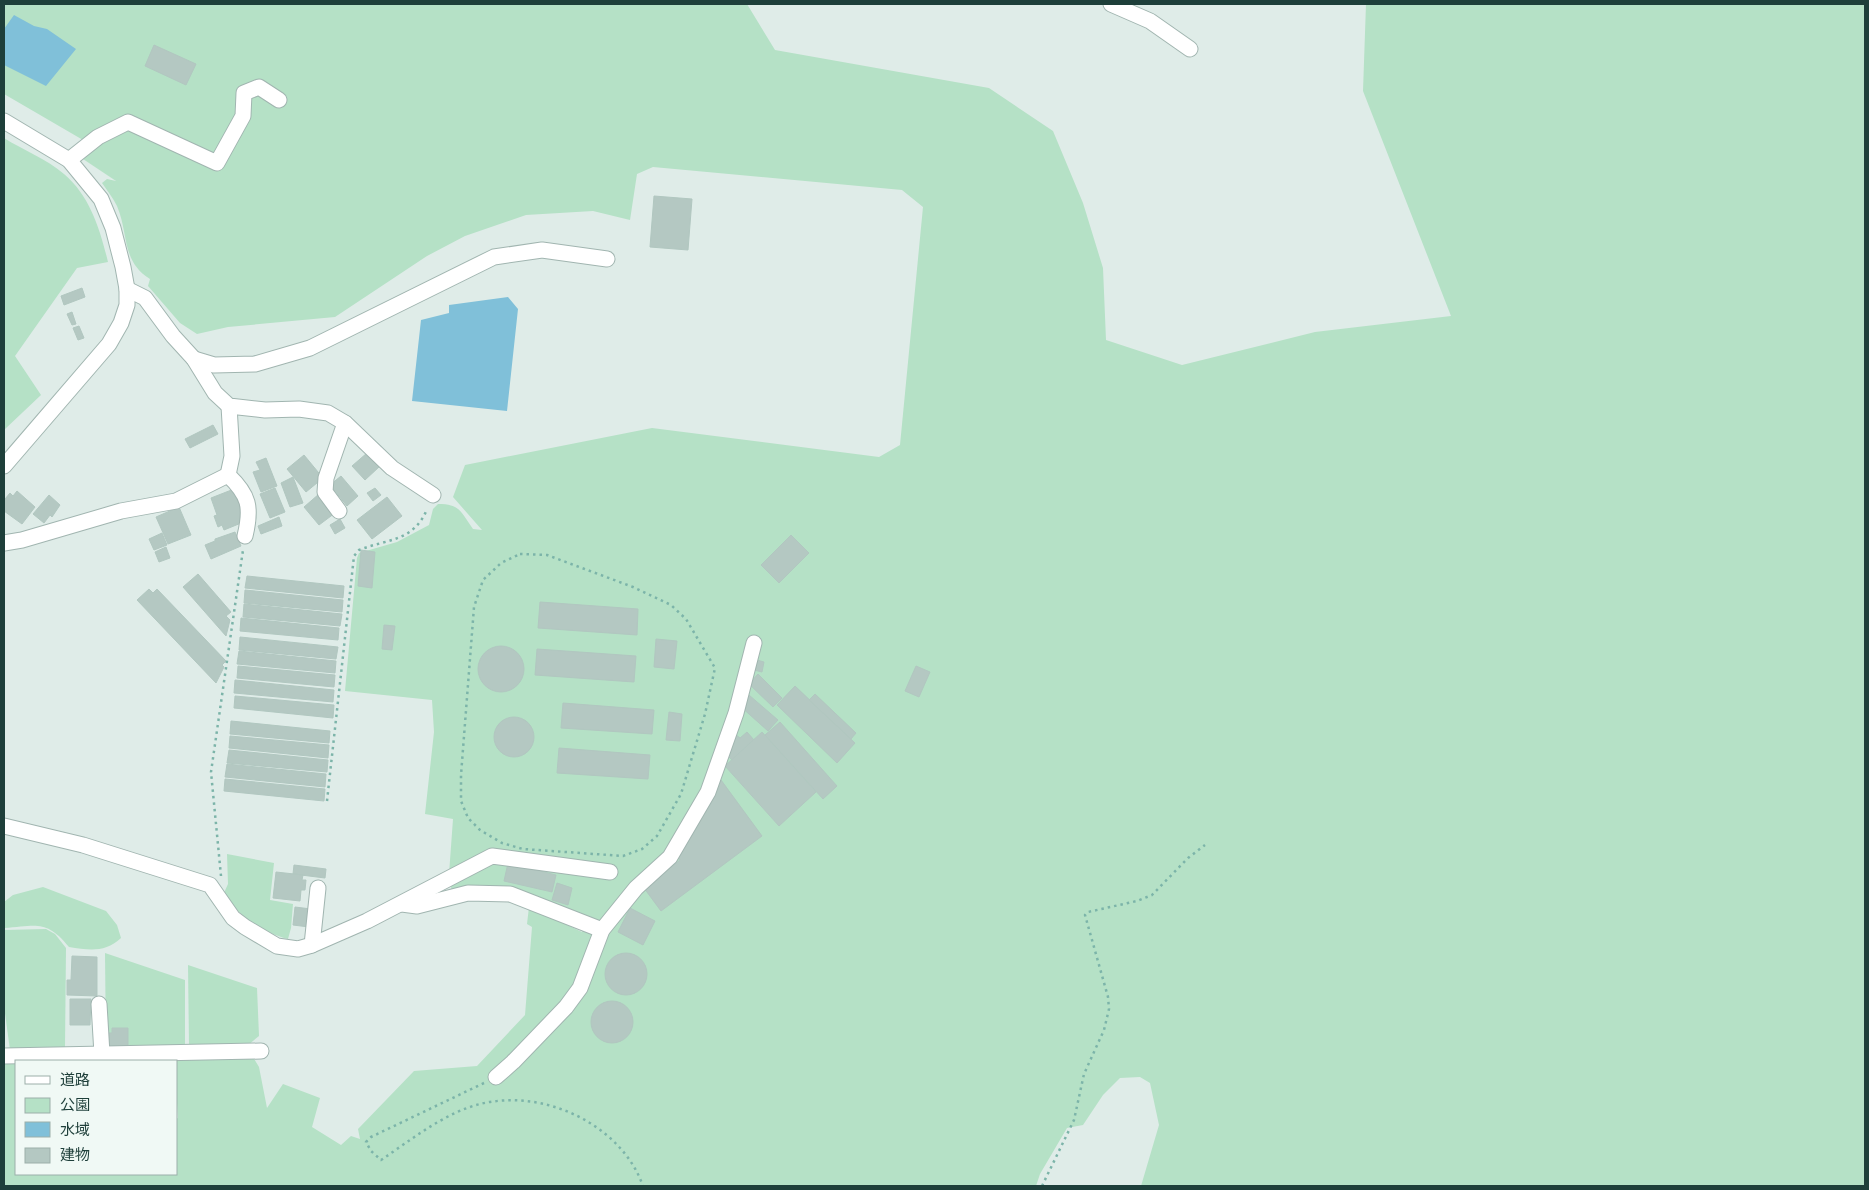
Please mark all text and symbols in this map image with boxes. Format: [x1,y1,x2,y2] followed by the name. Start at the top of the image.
[15,1060,178,1175] legend
[60,1070,90,1090] text: 道路
[60,1095,90,1115] text: 公園
[60,1120,90,1140] text: 水域
[60,1145,90,1165] text: 建物

